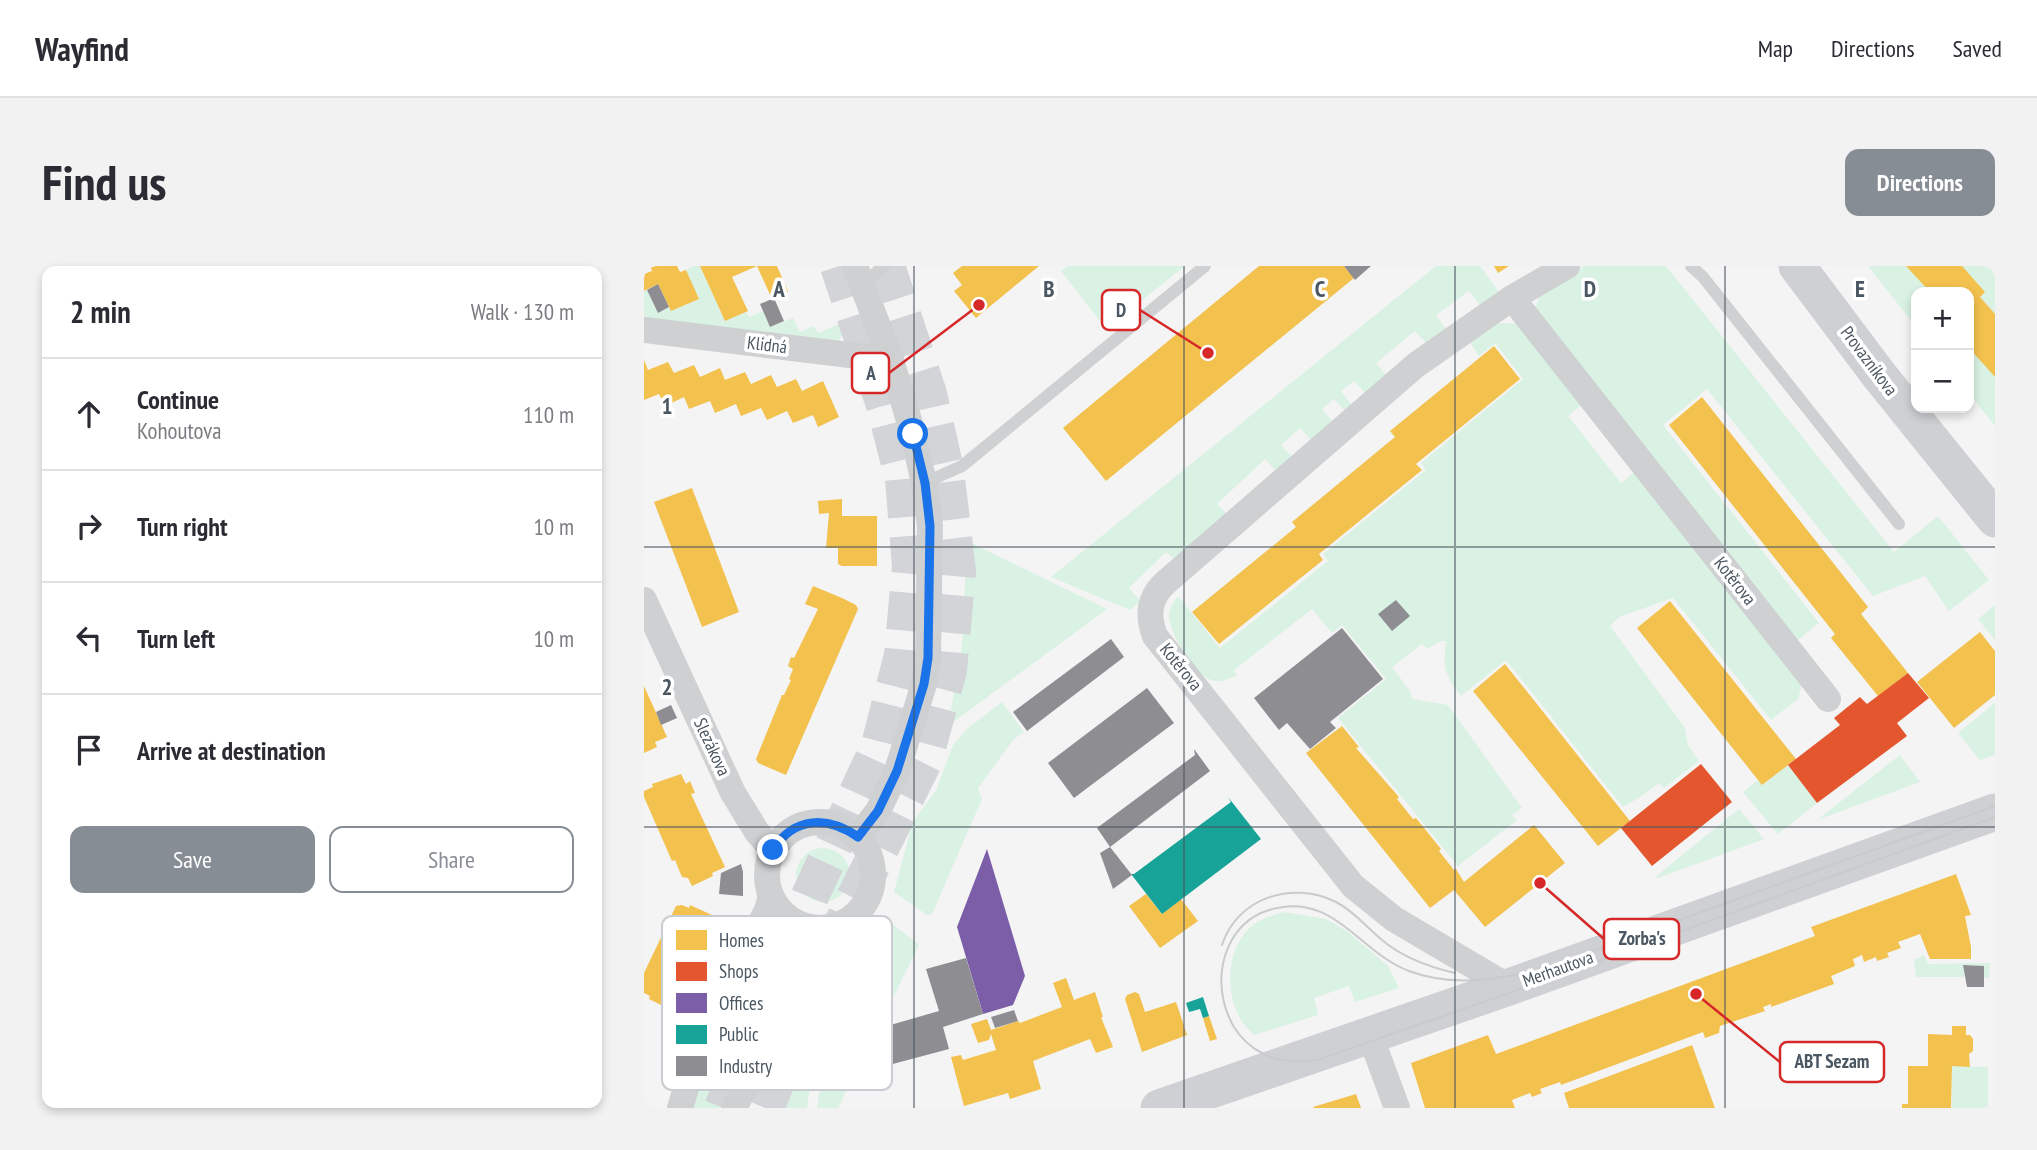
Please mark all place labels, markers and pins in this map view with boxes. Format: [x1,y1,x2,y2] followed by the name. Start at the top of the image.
[1102,290,1140,330] callout: D
[852,353,889,393] callout: A
[1604,919,1679,959] callout: Zorba's
[1780,1042,1884,1082] callout: ABT Sezam

